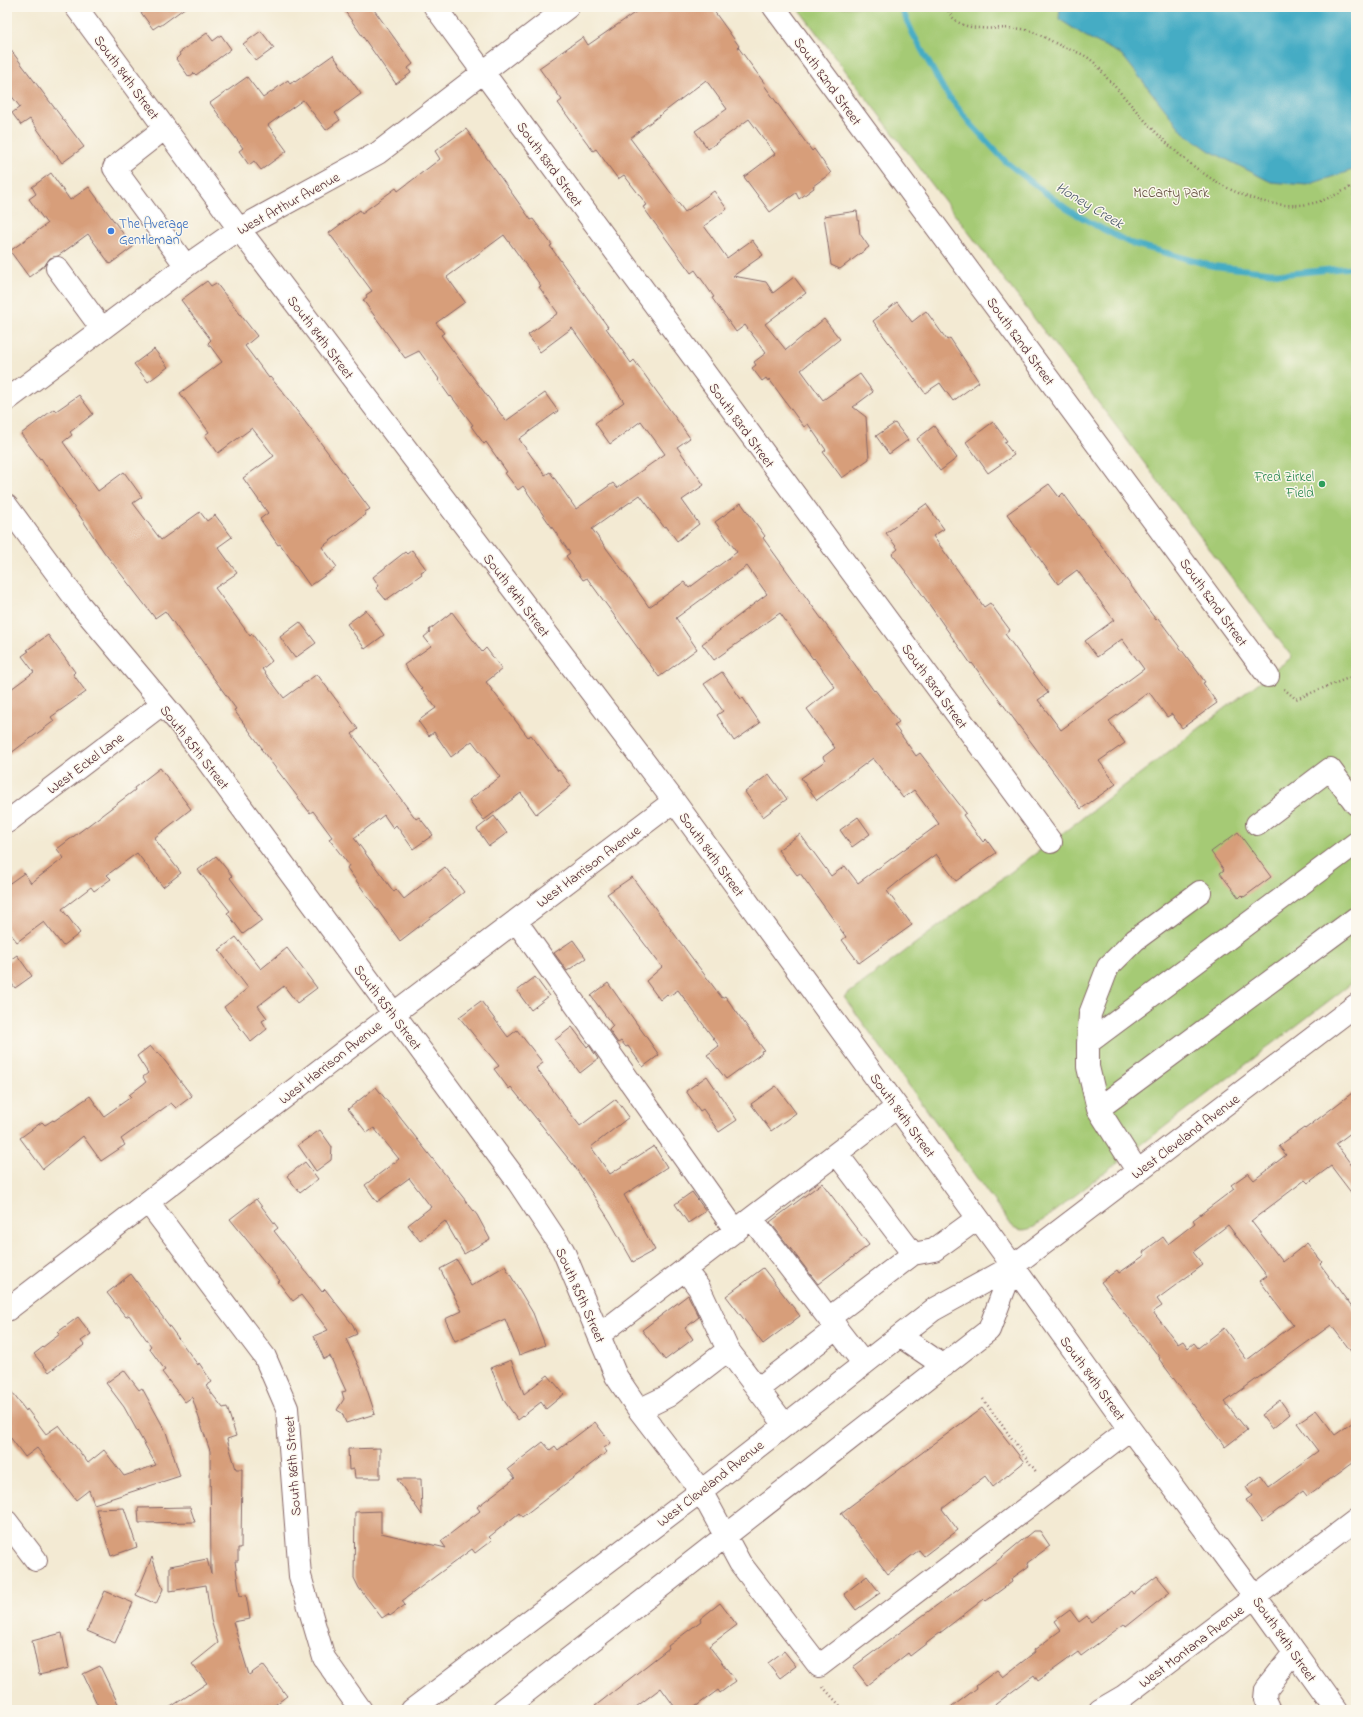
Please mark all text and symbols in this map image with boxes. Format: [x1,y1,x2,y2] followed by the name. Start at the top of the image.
[88,31,164,125] street label: South 84th Street
[787,33,866,131] street label: South 82nd Street
[511,118,587,212] street label: South 83rd Street
[234,167,344,241] street label: West Arthur Avenue
[1051,177,1129,236] water label: Honey Creek
[1133,183,1210,205] park label: McCarty Park
[119,214,189,251] place label: The Average Gentleman
[106,226,116,236] marker: The Average Gentleman
[281,292,359,384] street label: South 84th Street
[980,293,1059,391] street label: South 82nd Street
[703,379,779,473] street label: South 83rd Street
[1254,467,1314,504] place label: Fred Zirkel Field
[1317,479,1327,489] marker: Fred Zirkel Field
[477,550,555,642] street label: South 84th Street
[1173,554,1252,652] street label: South 82nd Street
[896,640,972,734] street label: South 83rd Street
[154,701,234,795] street label: South 85th Street
[43,728,129,800] street label: West Eckel Lane
[673,808,749,902] street label: South 84th Street
[532,820,646,914] street label: West Harrison Avenue
[348,961,426,1055] street label: South 85th Street
[275,1016,388,1110] street label: West Harrison Avenue
[864,1069,940,1163] street label: South 84th Street
[1127,1089,1245,1185] street label: West Cleveland Avenue
[549,1245,610,1347] street label: South 85th Street
[1054,1332,1130,1426] street label: South 84th Street
[279,1415,307,1517] street label: South 86th Street
[653,1435,770,1533] street label: West Cleveland Avenue
[1246,1593,1321,1687] street label: South 84th Street
[1135,1600,1250,1694] street label: West Montana Avenue

